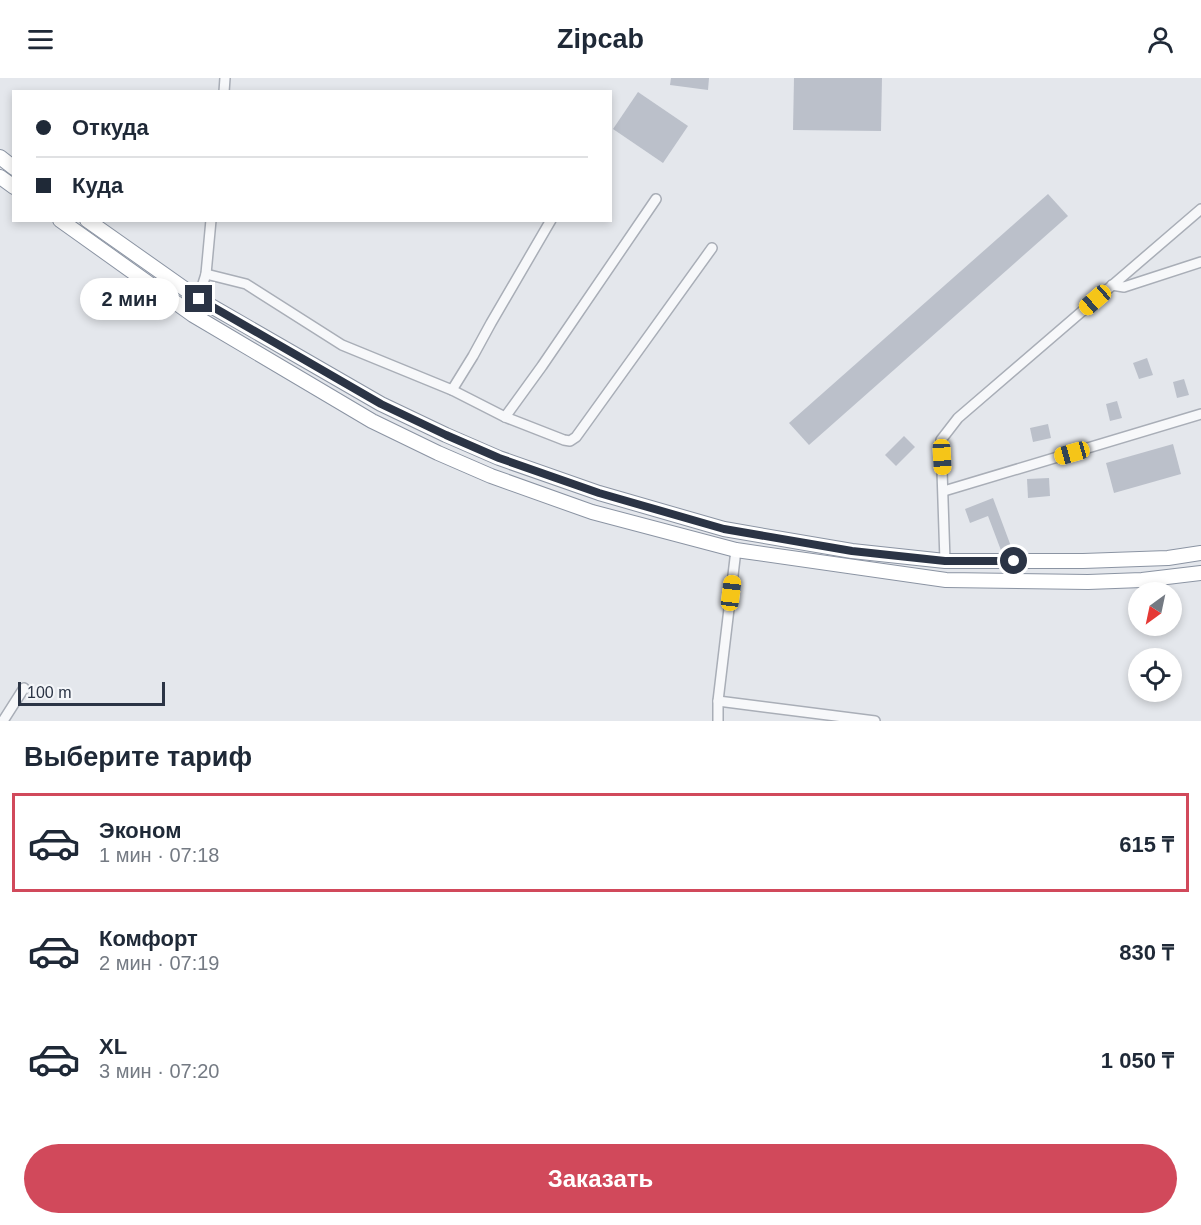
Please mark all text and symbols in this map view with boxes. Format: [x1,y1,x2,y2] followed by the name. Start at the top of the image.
[24,23,57,56] icon: menu
[1144,23,1177,56] icon: person
[557,24,644,54] text: Zipcab
[72,115,149,140] text: Откуда
[72,173,123,198] text: Куда
[79,278,178,320] callout: 2 мин
[1076,281,1114,319] car
[185,285,212,312] route end
[102,288,157,310] text: 2 мин
[932,439,952,475] car
[1052,439,1092,467] car
[1000,547,1027,574] route start
[720,574,742,612] car
[1128,582,1182,636] north arrow
[1128,582,1182,702] map controls
[1128,648,1182,702] button: locate
[18,679,165,706] scale bar
[27,684,71,701] text: 100 m
[24,742,252,772] text: Выберите тариф
[27,816,81,870] icon: car
[99,818,182,843] text: Эконом
[1119,832,1174,857] text: 615 ₸
[99,844,219,866] text: 1 мин · 07:18
[27,924,81,978] icon: car
[99,926,198,951] text: Комфорт
[1119,940,1174,965] text: 830 ₸
[99,952,219,974] text: 2 мин · 07:19
[27,1032,81,1086] icon: car
[99,1034,127,1059] text: XL
[1101,1048,1174,1073] text: 1 050 ₸
[99,1060,219,1082] text: 3 мин · 07:20
[24,1144,1177,1213] button: Заказать

